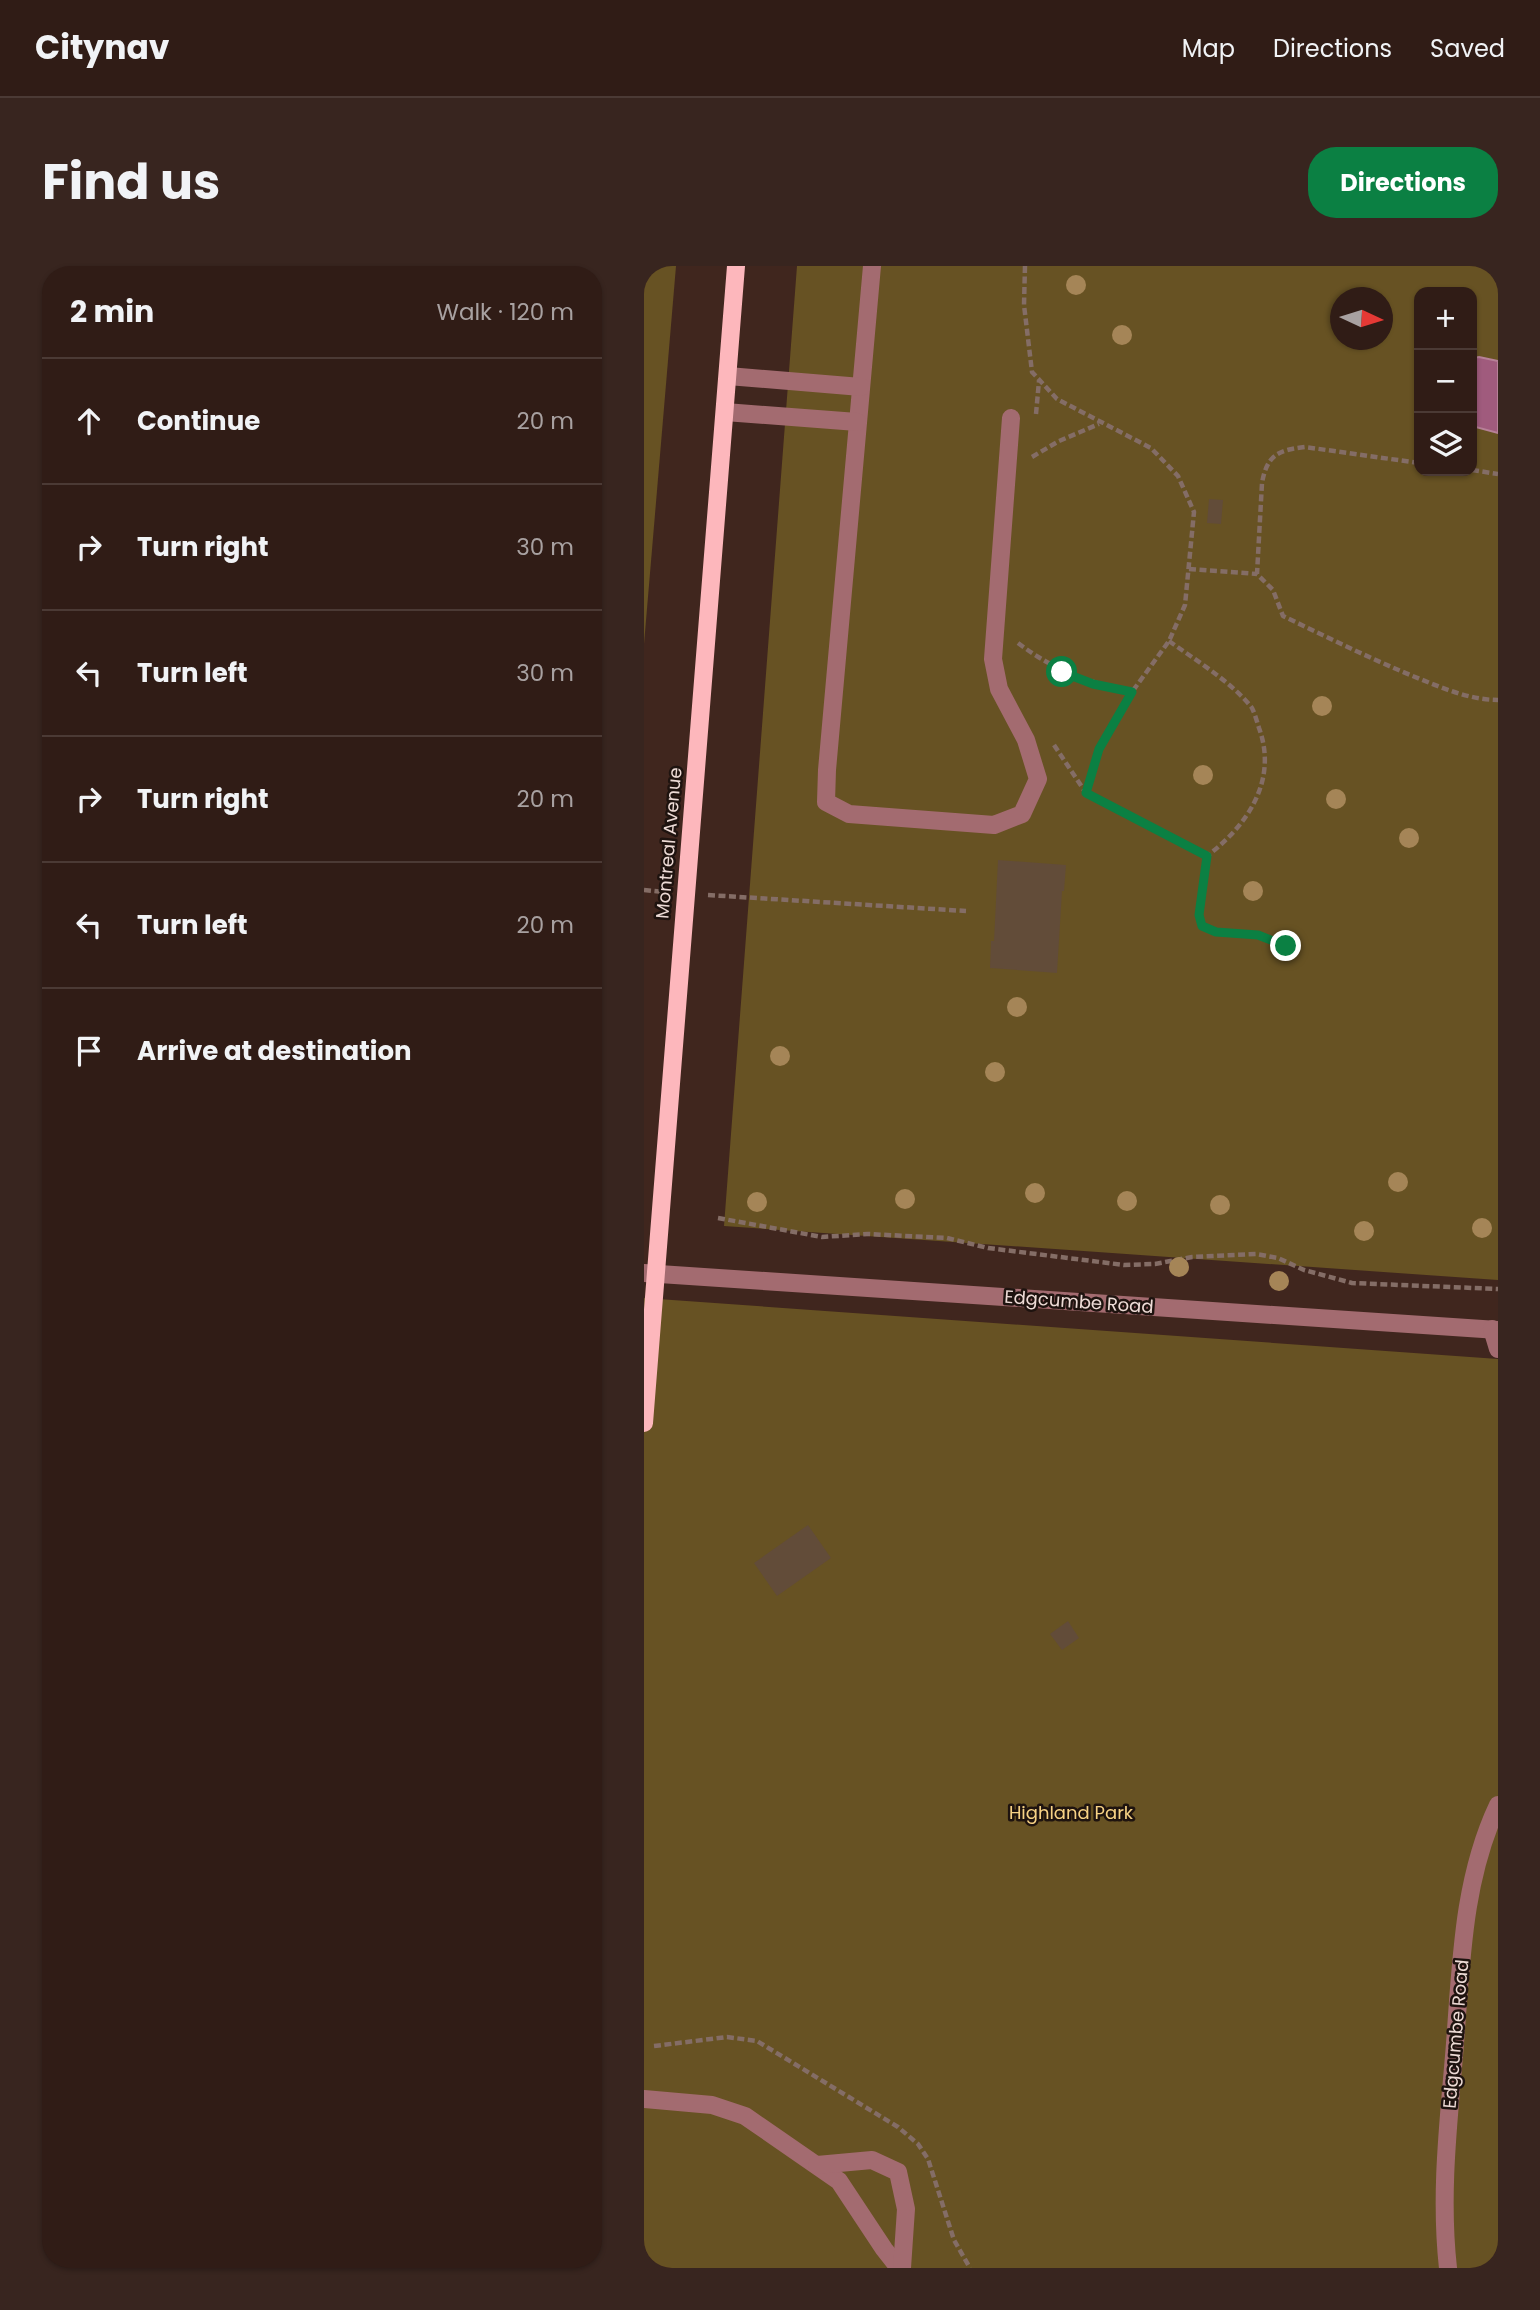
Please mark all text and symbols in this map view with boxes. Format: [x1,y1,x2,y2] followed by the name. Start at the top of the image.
[35,24,169,71] text: Citynav
[1182,32,1235,65] text: Map
[1273,32,1392,65] text: Directions
[1430,32,1505,65] text: Saved
[1308,147,1498,218] button: Directions
[42,148,220,216] text: Find us
[1330,287,1393,350] north arrow
[1414,287,1477,476] map controls
[1414,287,1477,350] button: +
[70,290,154,333] text: 2 min
[436,296,574,328] text: Walk · 120 m
[1414,350,1477,413] button: −
[70,402,108,440] icon: ahead
[137,403,260,439] text: Continue
[516,405,574,437] text: 20 m
[1414,413,1477,476] button: layers
[70,528,108,566] icon: right
[137,529,269,565] text: Turn right
[516,531,574,563] text: 30 m
[70,654,108,692] icon: left
[137,655,248,691] text: Turn left
[1046,656,1077,687] route start
[516,657,574,689] text: 30 m
[649,766,688,920] street label: Montreal Avenue
[70,780,108,818] icon: right
[137,781,269,817] text: Turn right
[516,783,574,815] text: 20 m
[70,906,108,944] icon: left
[137,907,248,943] text: Turn left
[516,909,574,941] text: 20 m
[1270,930,1301,961] route end
[70,1032,108,1070] icon: arrive
[137,1033,412,1069] text: Arrive at destination
[1004,1284,1154,1319] street label: Edgcumbe Road
[1009,1800,1134,1825] park label: Highland Park
[1437,1958,1474,2110] street label: Edgcumbe Road

